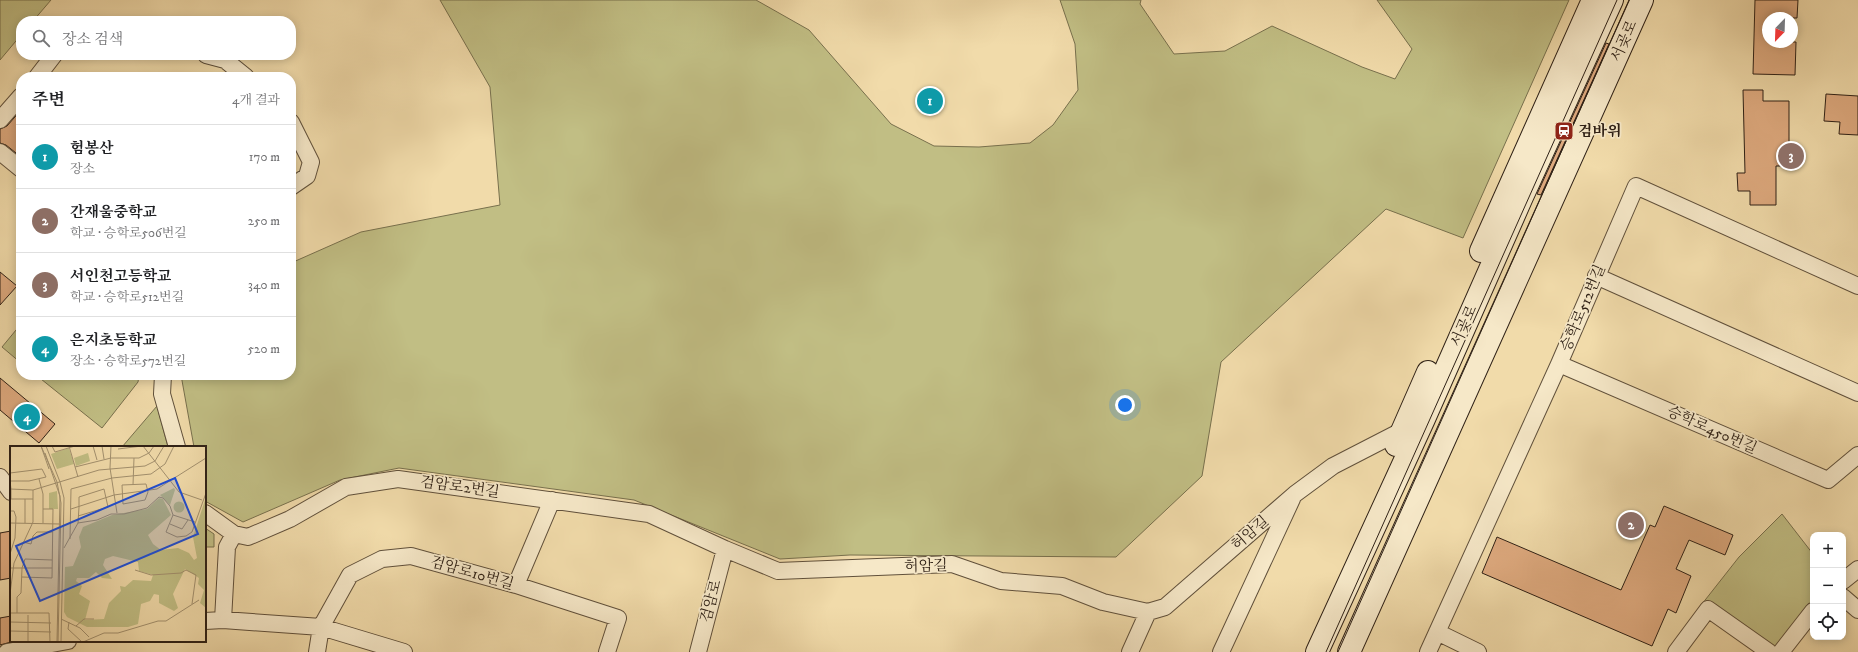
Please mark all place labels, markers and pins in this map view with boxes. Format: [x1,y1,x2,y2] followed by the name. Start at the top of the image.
[917,86,943,116] pin: 1
[1553,120,1575,142] station icon: 검바위
[1578,122,1621,141] place label: 검바위
[1778,141,1804,171] pin: 3
[14,402,40,432] pin: 4
[1618,510,1644,540] pin: 2

